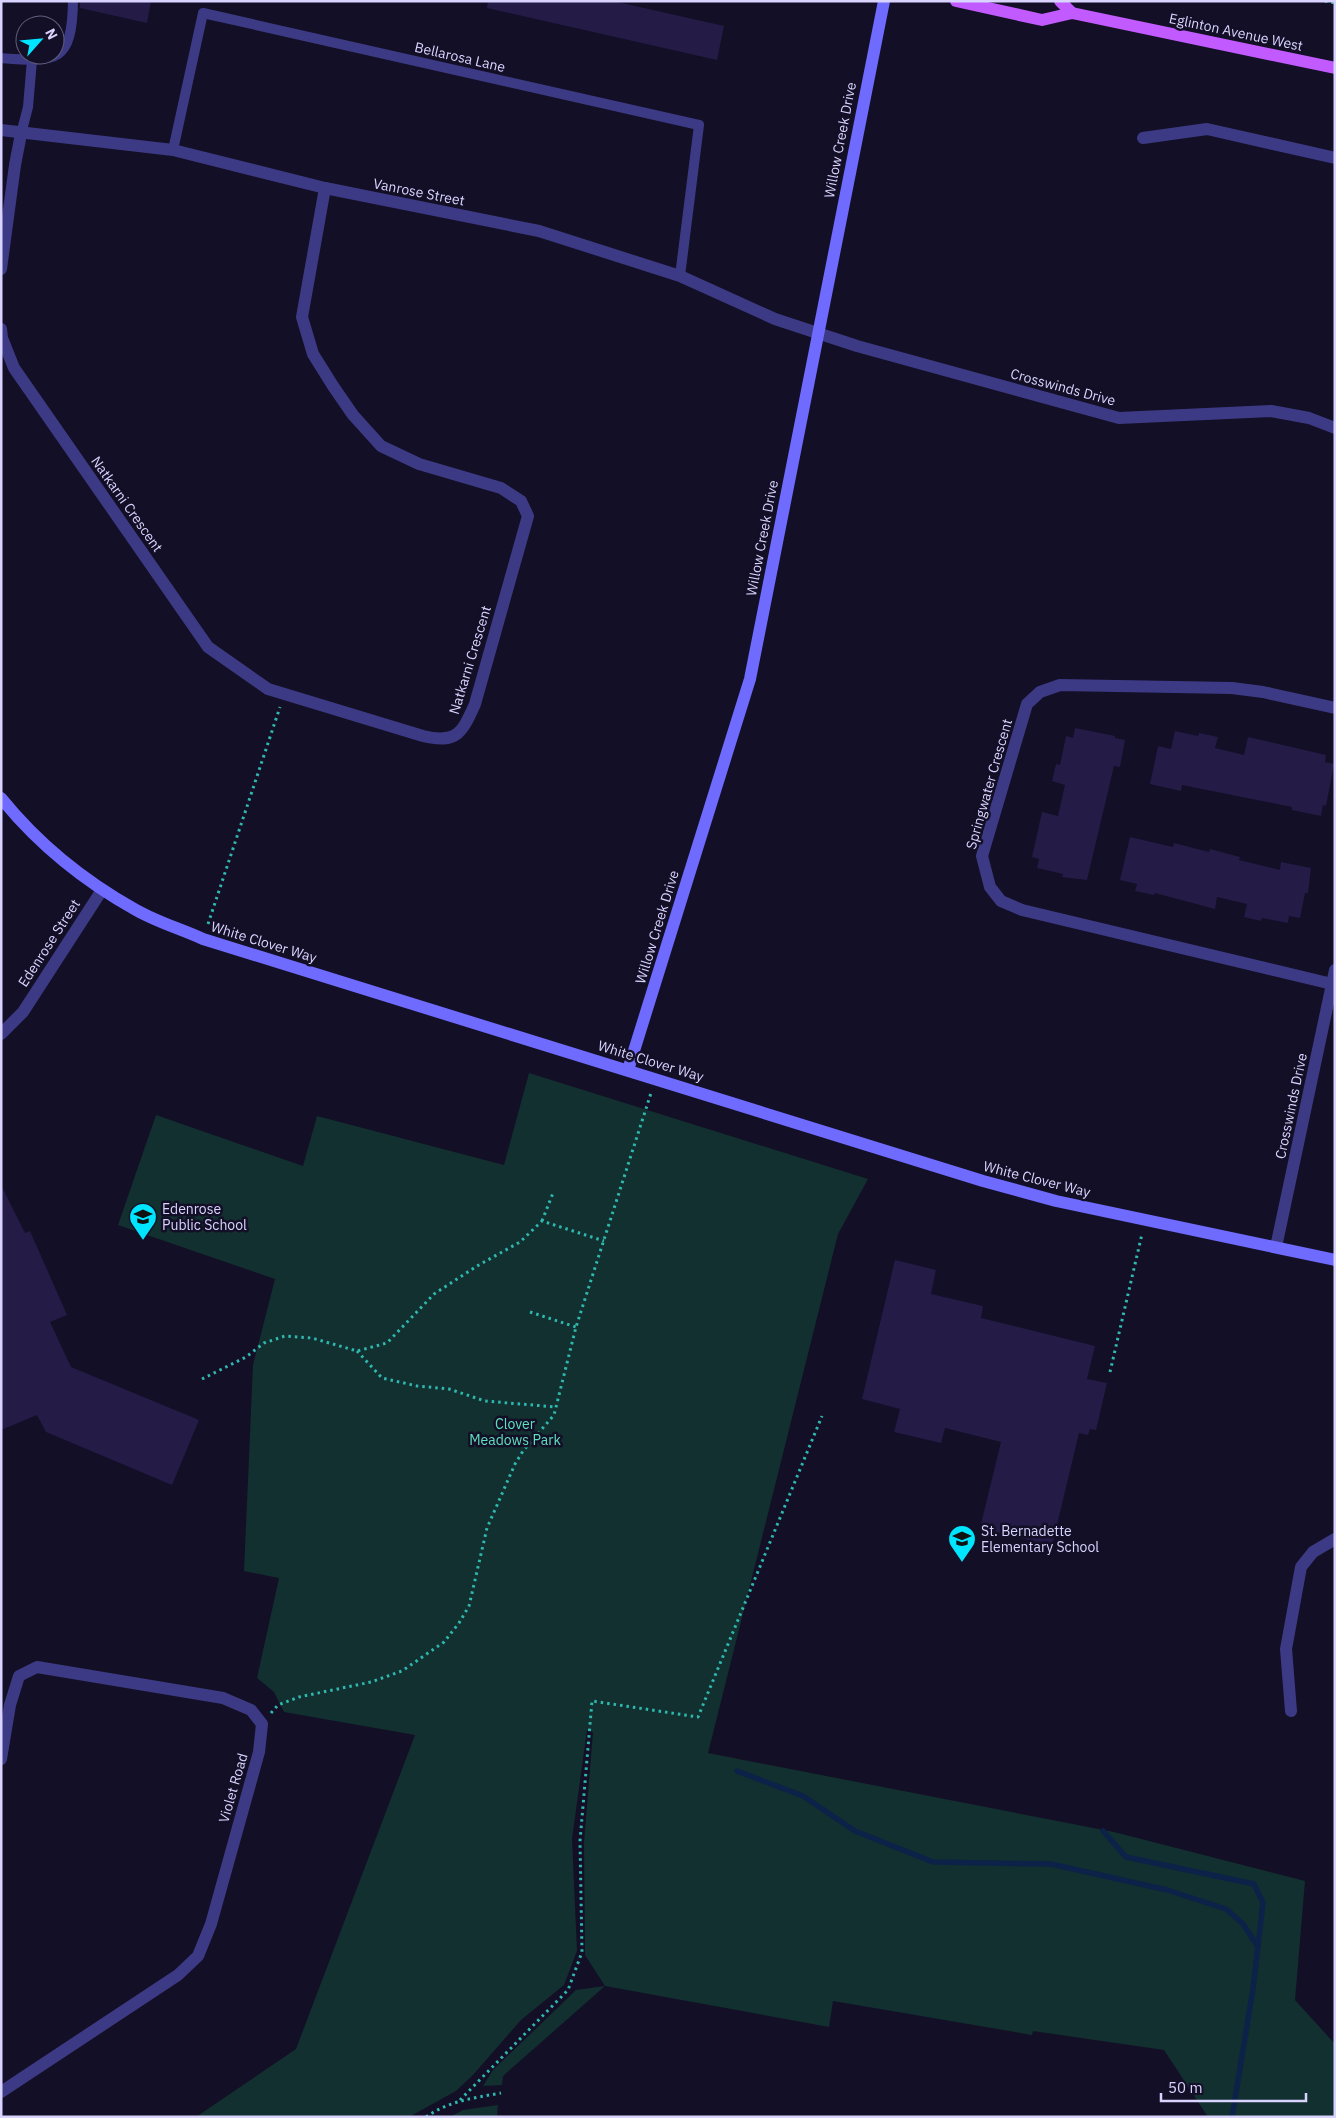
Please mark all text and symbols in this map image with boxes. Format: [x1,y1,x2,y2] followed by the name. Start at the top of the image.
[1167,9,1305,55] street label: Eglinton Avenue West
[15,15,65,65] north arrow
[41,25,62,43] text: N
[413,38,507,76] street label: Bellarosa Lane
[820,80,860,199] street label: Willow Creek Drive
[372,174,466,210] street label: Vanrose Street
[1009,364,1118,410] street label: Crosswinds Drive
[87,453,167,555] street label: Natkarni Crescent
[742,478,782,597] street label: Willow Creek Drive
[445,603,495,717] street label: Natkarni Crescent
[962,716,1016,851] street label: Springwater Crescent
[631,868,683,986] street label: Willow Creek Drive
[14,896,84,990] street label: Edenrose Street
[209,917,319,967] street label: White Clover Way
[596,1036,706,1086] street label: White Clover Way
[1271,1051,1311,1161] street label: Crosswinds Drive
[982,1157,1092,1201] street label: White Clover Way
[162,1200,247,1234] place label: Edenrose Public School
[128,1202,158,1241] school or university icon: Edenrose Public School
[469,1415,561,1449] park label: Clover Meadows Park
[981,1522,1099,1556] place label: St. Bernadette Elementary School
[947,1524,977,1563] school or university icon: St. Bernadette Elementary School
[214,1751,252,1825] street label: Violet Road
[1161,2070,1306,2102] scale bar
[1168,2078,1203,2097] text: 50 m

